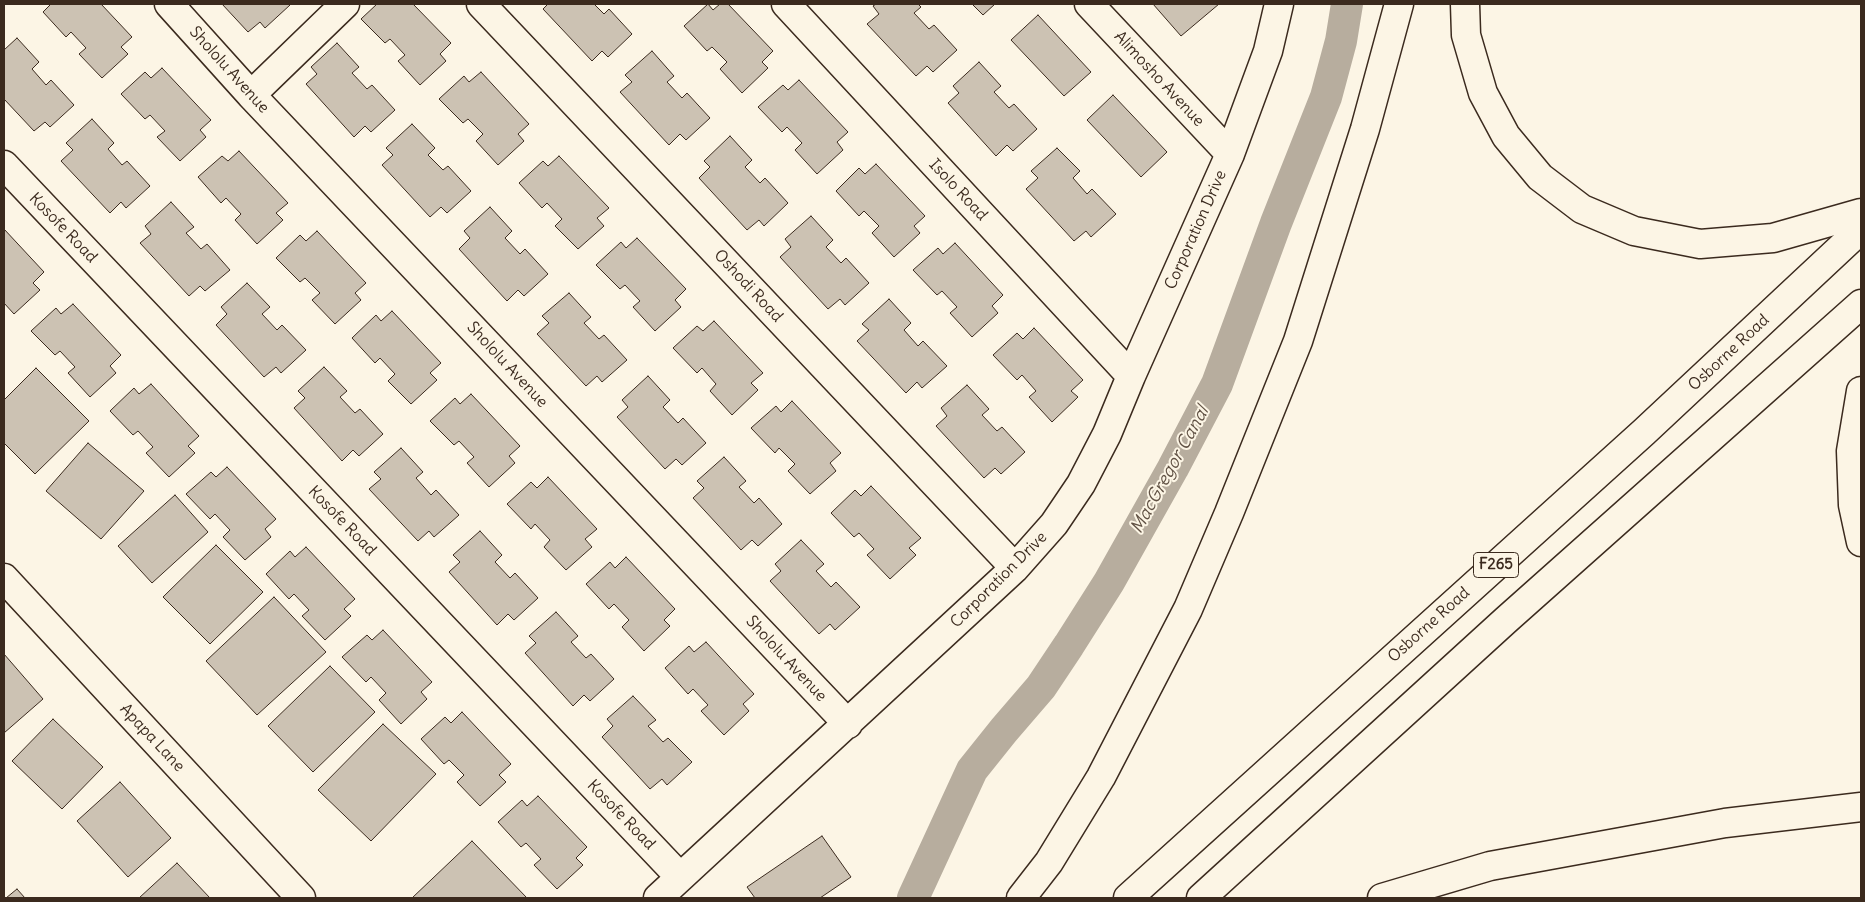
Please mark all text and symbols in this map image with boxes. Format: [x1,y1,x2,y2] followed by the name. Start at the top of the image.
[185,23,273,117] street label: Shololu Avenue
[1110,27,1208,131] street label: Alimosho Avenue
[925,155,991,225] street label: Isolo Road
[1161,167,1231,293] street label: Corporation Drive
[25,189,101,267] street label: Kosofe Road
[710,246,786,326] street label: Oshodi Road
[1685,311,1773,395] street label: Osborne Road
[462,318,552,412] street label: Shololu Avenue
[1126,403,1214,537] water label: MacGregor Canal
[304,482,380,560] street label: Kosofe Road
[947,528,1051,632] street label: Corporation Drive
[1474,552,1518,578] road number: F265
[1384,583,1474,667] street label: Osborne Road
[741,612,831,706] street label: Shololu Avenue
[116,700,188,776] street label: Apapa Lane
[583,776,659,854] street label: Kosofe Road

